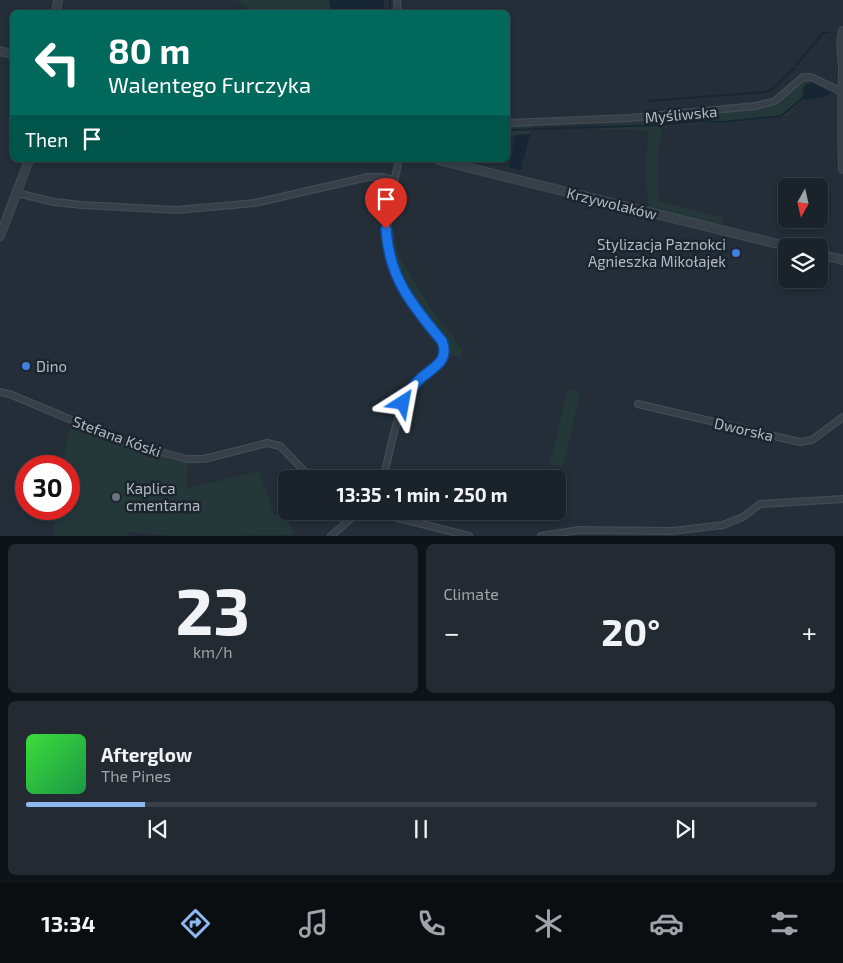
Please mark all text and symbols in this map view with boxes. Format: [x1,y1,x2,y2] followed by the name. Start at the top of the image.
[108,29,190,71] text: 80 m
[25,30,90,95] icon: left
[108,71,311,97] text: Walentego Furczyka
[644,102,718,126] street label: Myśliwska
[78,125,106,153] icon: arrive
[25,128,68,151] text: Then
[365,178,407,229] pin
[778,178,828,228] north arrow
[778,178,828,288] map controls
[565,183,659,223] street label: Krzywolaków
[372,185,400,213] icon: arrive
[588,235,726,271] place label: Stylizacja Paznokci Agnieszka Mikołajek
[778,238,828,288] button: layers
[730,247,742,259] marker: Stylizacja Paznokci Agnieszka Mikołajek
[36,357,67,375] place label: Dino
[20,360,32,372] marker: Dino
[376,376,428,428] position arrow
[70,412,164,460] street label: Stefana Kóski
[713,413,775,445] street label: Dworska
[15,455,80,520] speed limit sign: 30
[126,479,200,514] place label: Kaplica cmentarna
[336,483,508,506] text: 13:35 · 1 min · 250 m
[110,491,122,503] marker: Kaplica cmentarna
[175,570,250,648] text: 23
[444,584,499,603] text: Climate
[601,608,660,654] text: 20°
[444,615,460,649] text: −
[802,615,817,649] text: +
[193,642,233,661] text: km/h
[101,743,192,766] text: Afterglow
[101,766,171,785] text: The Pines
[144,815,172,843] icon: previous
[407,815,435,843] icon: pause
[671,815,699,843] icon: next
[178,906,213,941] icon: directions
[296,906,331,941] icon: music
[414,906,449,941] icon: phone
[531,906,566,941] icon: climate
[649,906,684,941] icon: car
[767,906,802,941] icon: filters
[41,910,95,936] text: 13:34

